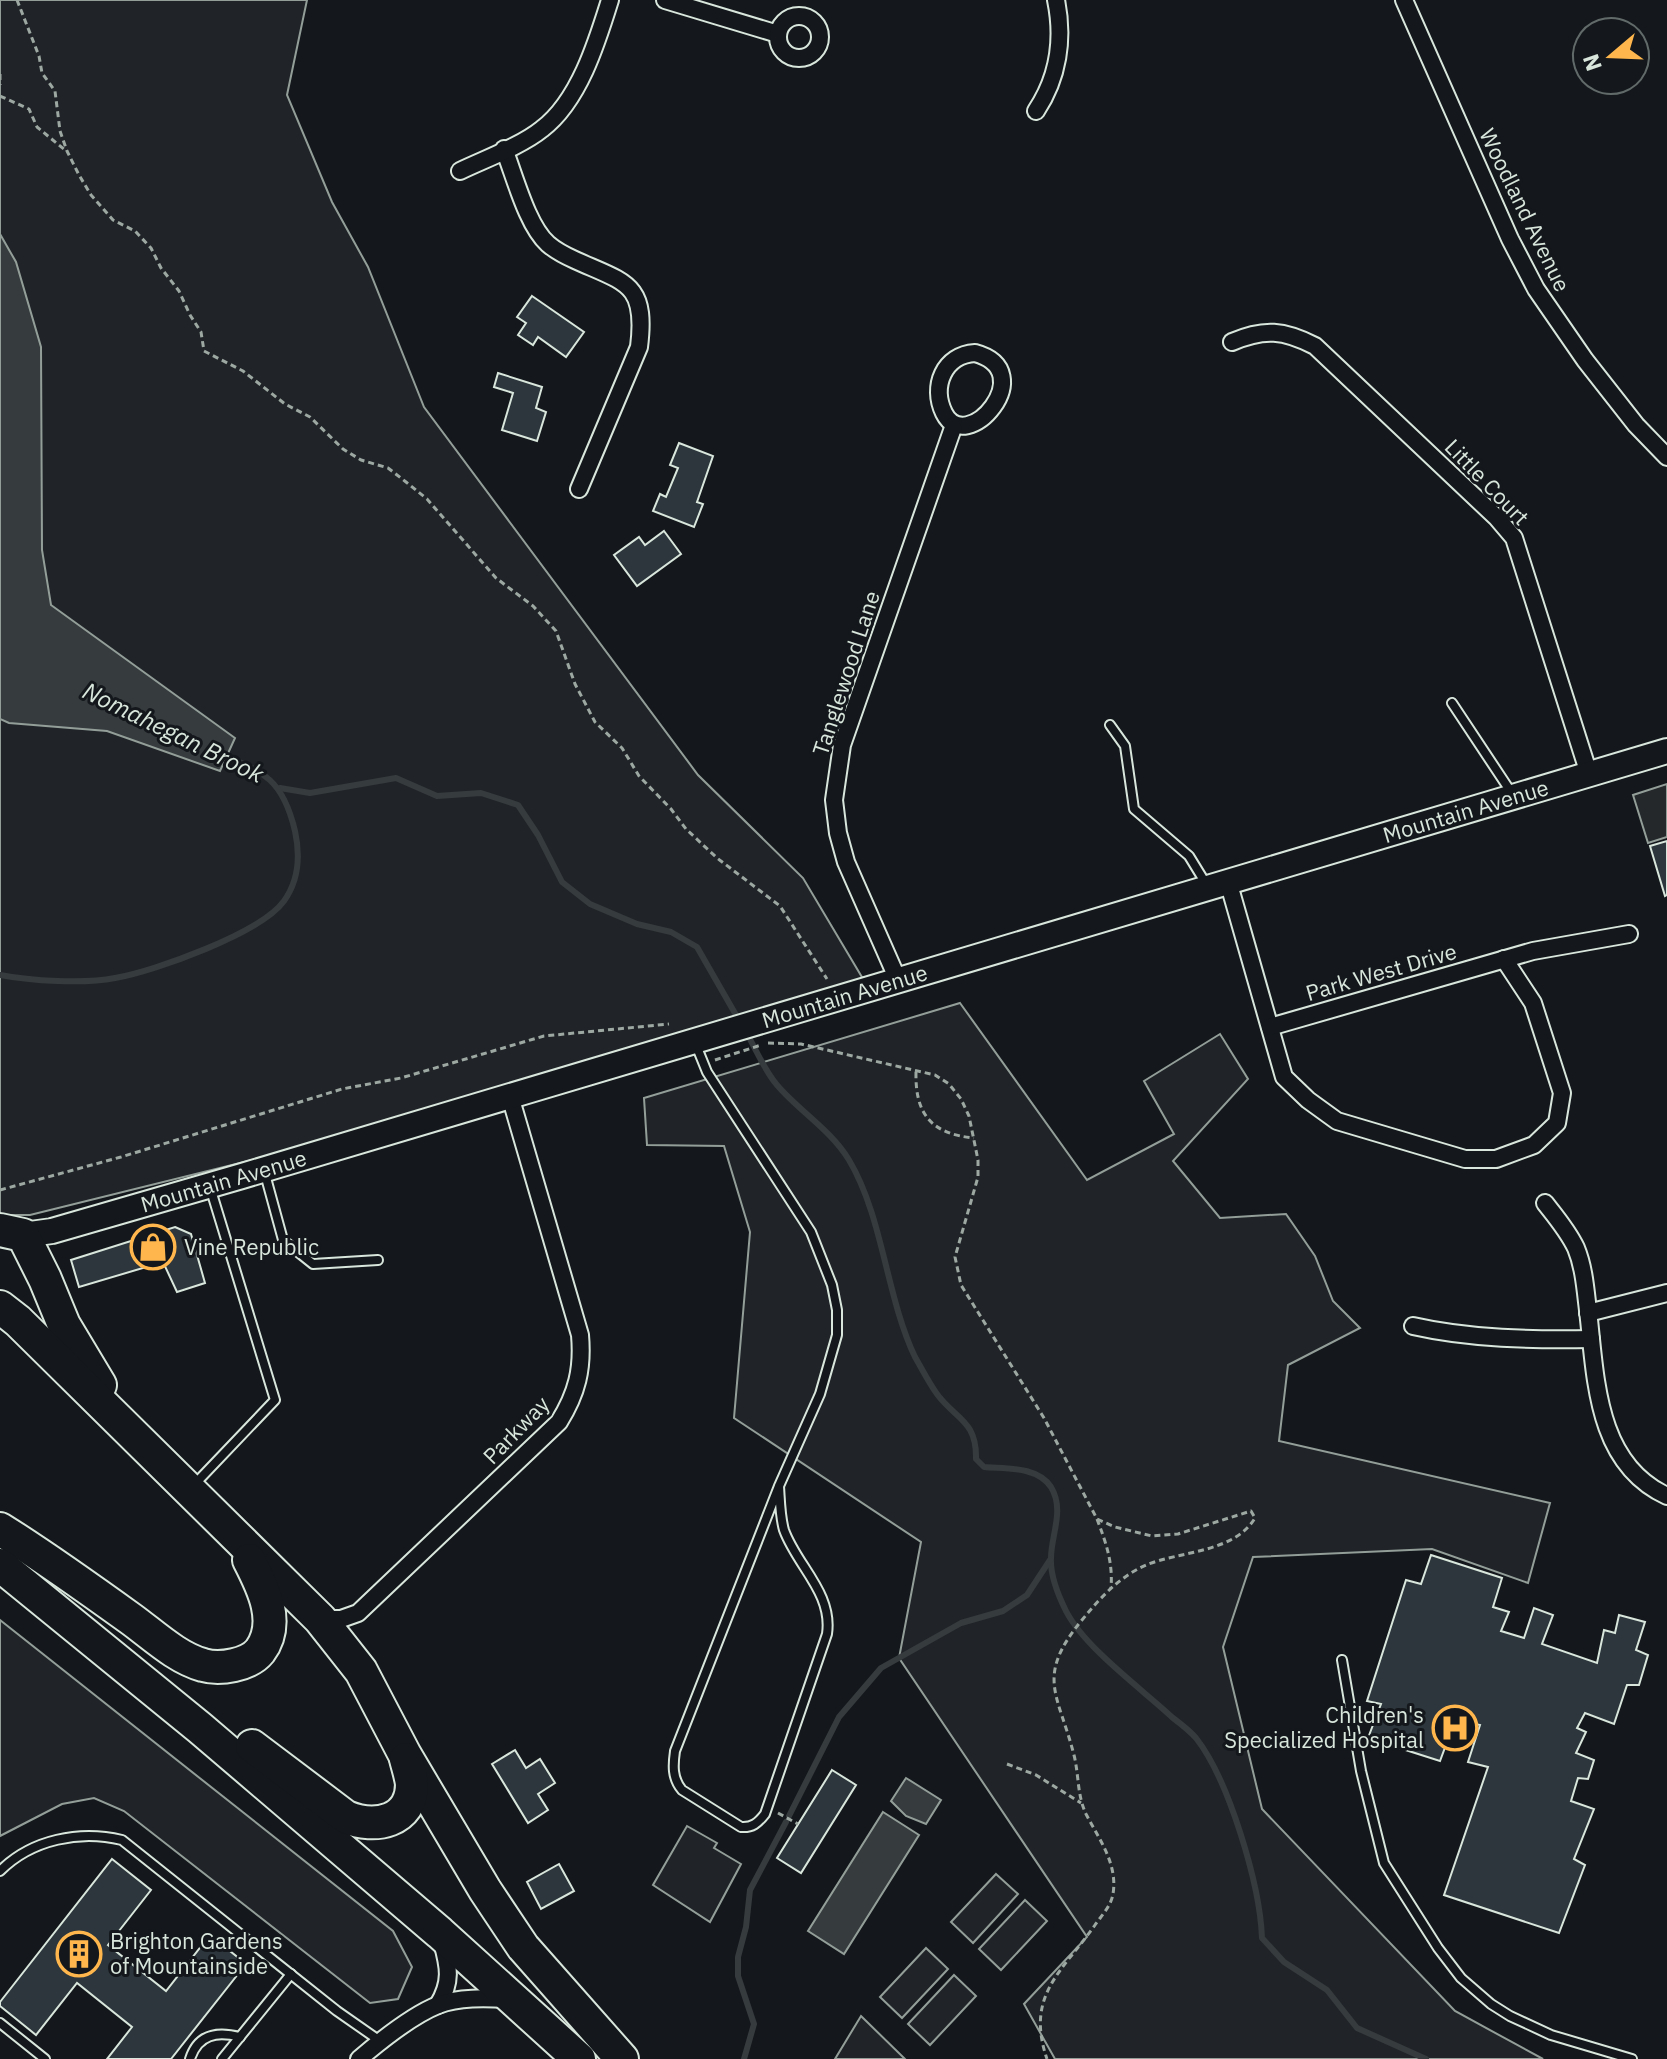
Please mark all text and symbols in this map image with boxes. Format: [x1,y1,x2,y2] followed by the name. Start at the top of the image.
[1571,16,1651,96] north arrow
[1575,50,1608,75] text: N
[1473,123,1578,296] street label: Woodland Avenue
[1439,432,1536,531] street label: Little Court
[805,587,886,759] street label: Tanglewood Lane
[78,674,270,790] water label: Nomahegan Brook
[1379,772,1552,849] street label: Mountain Avenue
[1302,936,1460,1007] street label: Park West Drive
[758,957,931,1034] street label: Mountain Avenue
[137,1143,310,1219] street label: Mountain Avenue
[129,1223,177,1271] shop icon: Vine Republic
[184,1232,319,1261] place label: Vine Republic
[476,1389,555,1470] street label: Parkway
[1224,1700,1424,1754] place label: Children's Specialized Hospital
[1431,1704,1479,1752] hospital icon: Children's Specialized Hospital
[110,1926,283,1980] place label: Brighton Gardens of Mountainside
[55,1930,103,1978] building icon: Brighton Gardens of Mountainside

